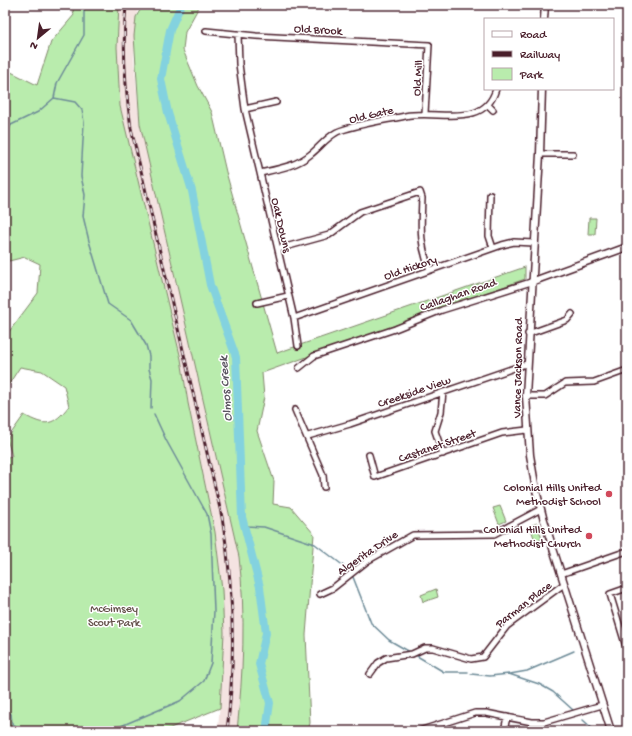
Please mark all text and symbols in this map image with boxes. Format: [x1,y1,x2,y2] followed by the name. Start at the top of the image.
[18,18,58,58] north arrow
[484,18,614,90] legend
[294,23,344,39] street label: Old Brook
[520,29,547,43] text: Road
[28,38,40,52] text: N
[520,49,560,63] text: Railway
[411,59,427,97] street label: Old Mill
[519,69,545,83] text: Park
[348,104,396,128] street label: Old Gate
[267,197,293,255] street label: Oak Downs
[382,253,439,284] street label: Old Hickory
[419,276,500,316] street label: Callaghan Road
[511,317,527,419] street label: Vance Jackson Road
[217,354,236,422] water label: Olmos Creek
[376,374,454,412] street label: Creekside View
[397,427,479,467] street label: Castanet Street
[504,482,602,510] place label: Colonial Hills United Methodist School
[604,489,614,499] marker: Colonial Hills United Methodist School
[484,524,582,552] place label: Colonial Hills United Methodist Church
[335,528,402,579] street label: Algerita Drive
[584,531,594,541] marker: Colonial Hills United Methodist Church
[493,579,556,632] street label: Parman Place
[88,603,142,631] park label: McGimsey Scout Park

